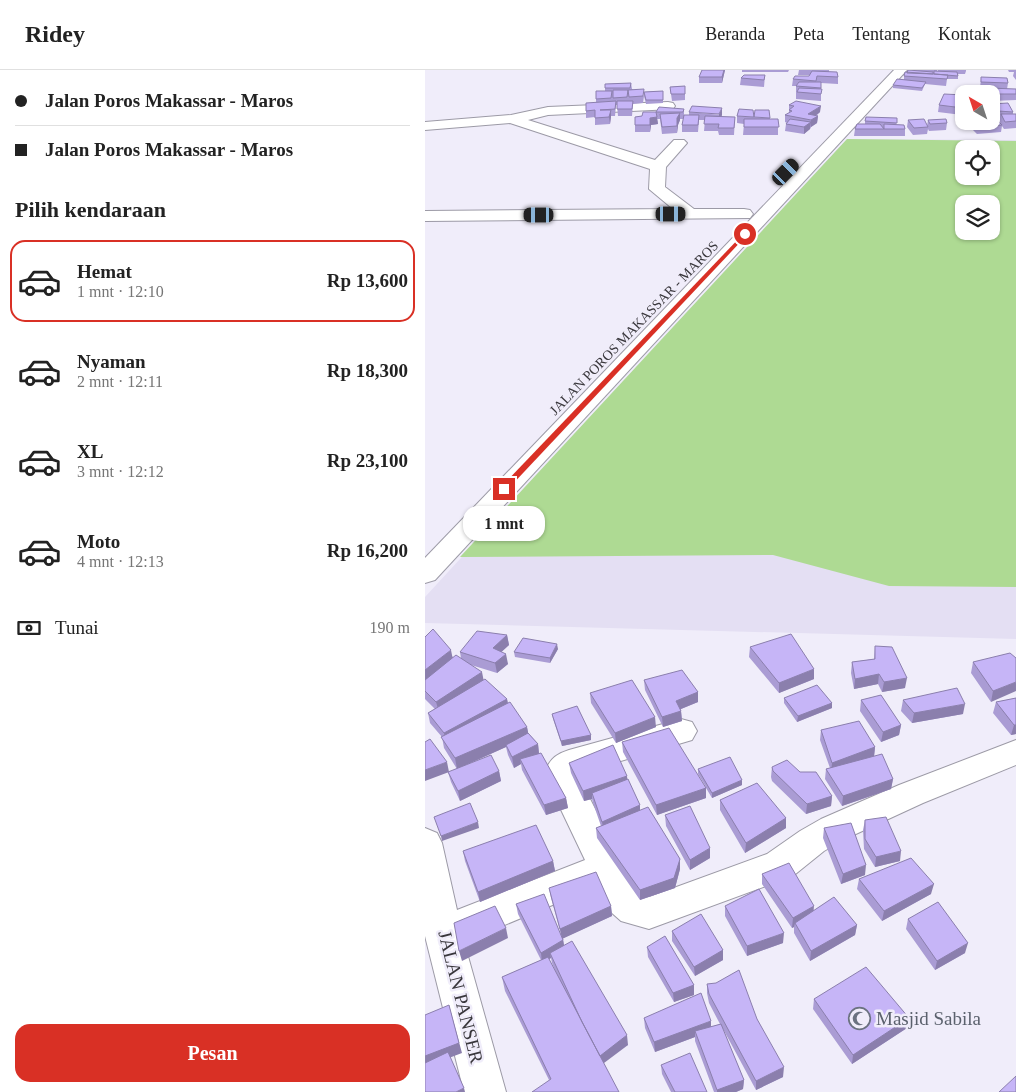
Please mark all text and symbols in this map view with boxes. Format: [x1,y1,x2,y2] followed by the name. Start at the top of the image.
[25,21,85,47] text: Ridey
[705,24,765,44] text: Beranda
[793,24,824,44] text: Peta
[852,24,910,44] text: Tentang
[938,24,991,44] text: Kontak
[955,85,1000,130] north arrow
[955,85,1000,240] map controls
[45,90,293,111] text: Jalan Poros Makassar - Maros
[45,139,293,160] text: Jalan Poros Makassar - Maros
[955,140,1000,185] button: locate
[770,156,801,188] car
[955,195,1000,240] button: layers
[15,197,166,222] text: Pilih kendaraan
[656,207,686,222] car
[524,208,554,223] car
[734,223,756,245] route start
[547,238,721,418] street label: JALAN POROS MAKASSAR - MAROS
[17,259,62,304] icon: car
[77,261,132,282] text: Hemat
[327,270,408,291] text: Rp 13,600
[77,283,164,300] text: 1 mnt · 12:10
[17,349,62,394] icon: car
[77,351,146,372] text: Nyaman
[327,360,408,381] text: Rp 18,300
[77,373,163,390] text: 2 mnt · 12:11
[17,439,62,484] icon: car
[77,441,103,462] text: XL
[327,450,408,471] text: Rp 23,100
[77,463,164,480] text: 3 mnt · 12:12
[493,478,515,500] route end
[463,506,545,542] callout: 1 mnt
[484,515,524,532] text: 1 mnt
[17,529,62,574] icon: car
[77,531,120,552] text: Moto
[327,540,408,561] text: Rp 16,200
[77,553,164,570] text: 4 mnt · 12:13
[15,614,43,642] icon: cash
[55,617,99,638] text: Tunai
[370,619,410,636] text: 190 m
[434,928,488,1066] street label: JALAN PANSER
[848,1006,872,1030] mosque icon: Masjid Sabila
[876,1008,982,1029] place label: Masjid Sabila
[15,1024,410,1082] button: Pesan

